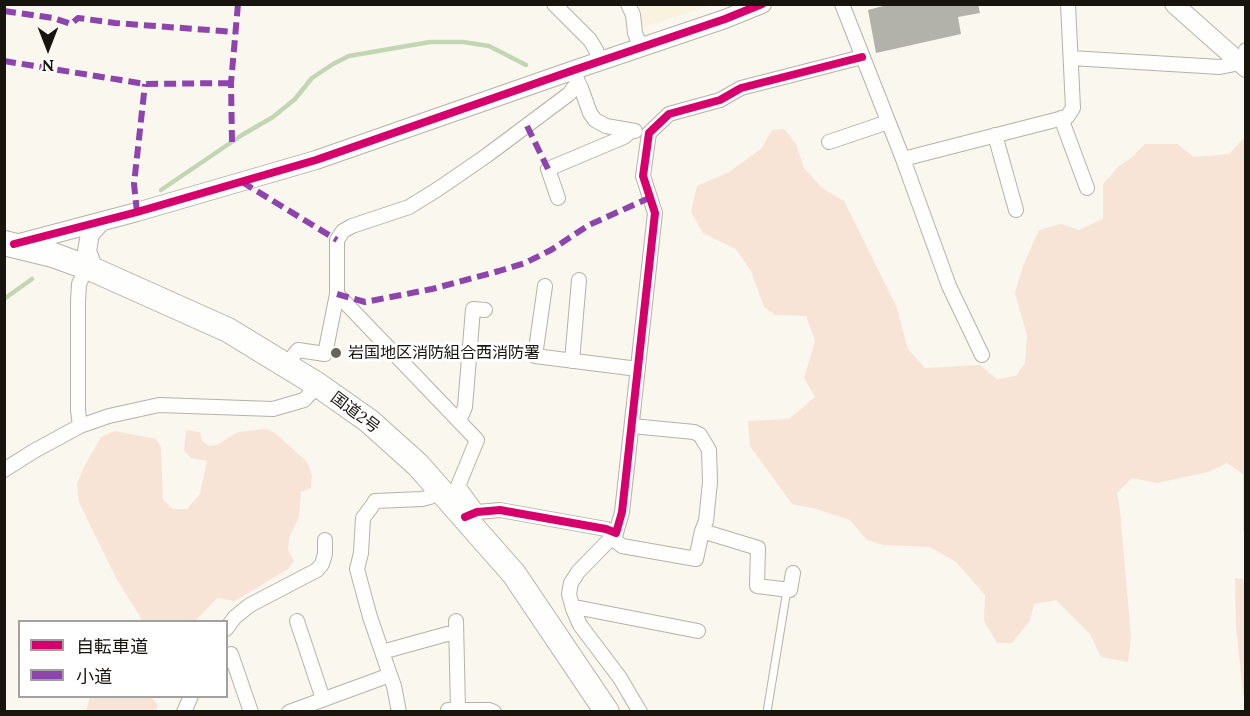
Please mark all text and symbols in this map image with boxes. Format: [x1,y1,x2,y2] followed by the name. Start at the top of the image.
[18,18,78,78] north arrow
[42,56,54,76] text: N
[348,343,540,363] place label: 岩国地区消防組合西消防署
[329,346,343,360] marker: 岩国地区消防組合西消防署
[327,388,383,438] street label: 国道2号
[18,620,228,698] legend
[76,635,148,658] text: 自転車道
[76,665,112,688] text: 小道

